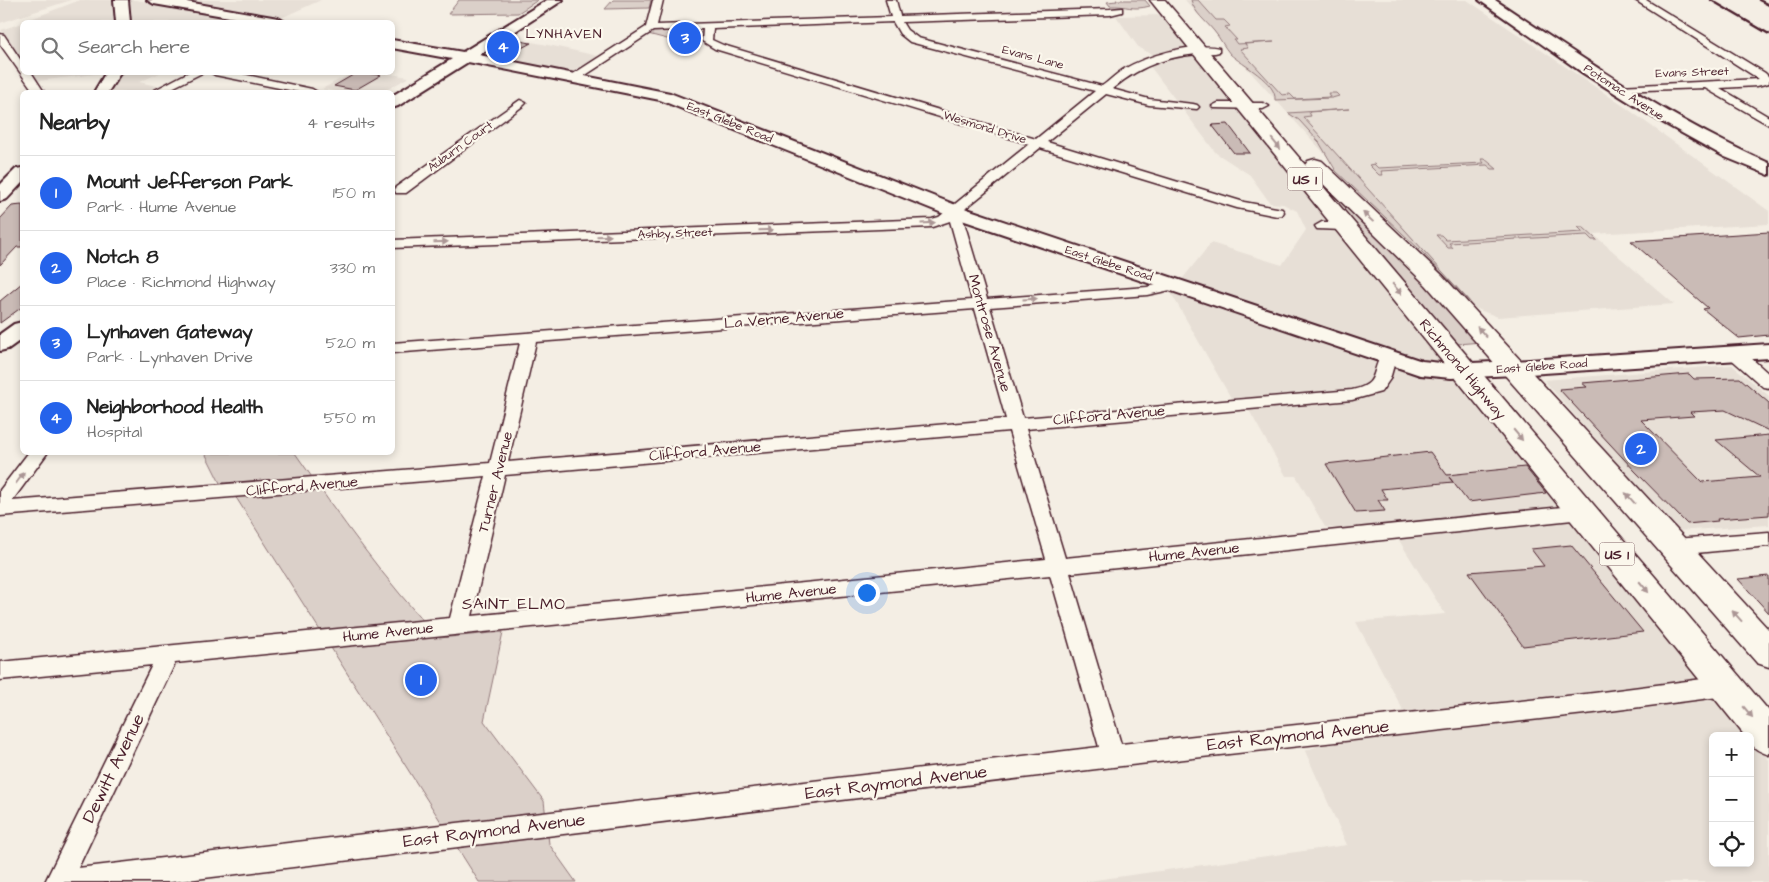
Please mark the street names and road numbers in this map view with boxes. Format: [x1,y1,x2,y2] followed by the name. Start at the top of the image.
[1000,41,1066,74] street label: Evans Lane
[1580,60,1668,125] street label: Potomac Avenue
[1655,63,1729,82] street label: Evans Street
[684,98,775,147] street label: East Glebe Road
[941,107,1029,148] street label: Wesmond Drive
[424,117,496,176] street label: Auburn Court
[1288,168,1322,190] road number: US 1
[637,224,713,244] street label: Ashby Street
[1063,241,1155,286] street label: East Glebe Road
[963,272,1016,394] street label: Montrose Avenue
[723,303,845,334] street label: La Verne Avenue
[1413,314,1511,425] street label: Richmond Highway
[1496,355,1588,378] street label: East Glebe Road
[1052,400,1166,431] street label: Clifford Avenue
[473,429,518,535] street label: Turner Avenue
[648,436,762,467] street label: Clifford Avenue
[245,471,359,502] street label: Clifford Avenue
[1148,537,1241,568] street label: Hume Avenue
[1600,542,1634,566] road number: US 1
[745,578,838,609] street label: Hume Avenue
[342,617,435,648] street label: Hume Avenue
[76,709,151,827] street label: Dewitt Avenue
[1206,713,1391,759] street label: East Raymond Avenue
[804,759,989,807] street label: East Raymond Avenue
[402,807,587,855] street label: East Raymond Avenue

